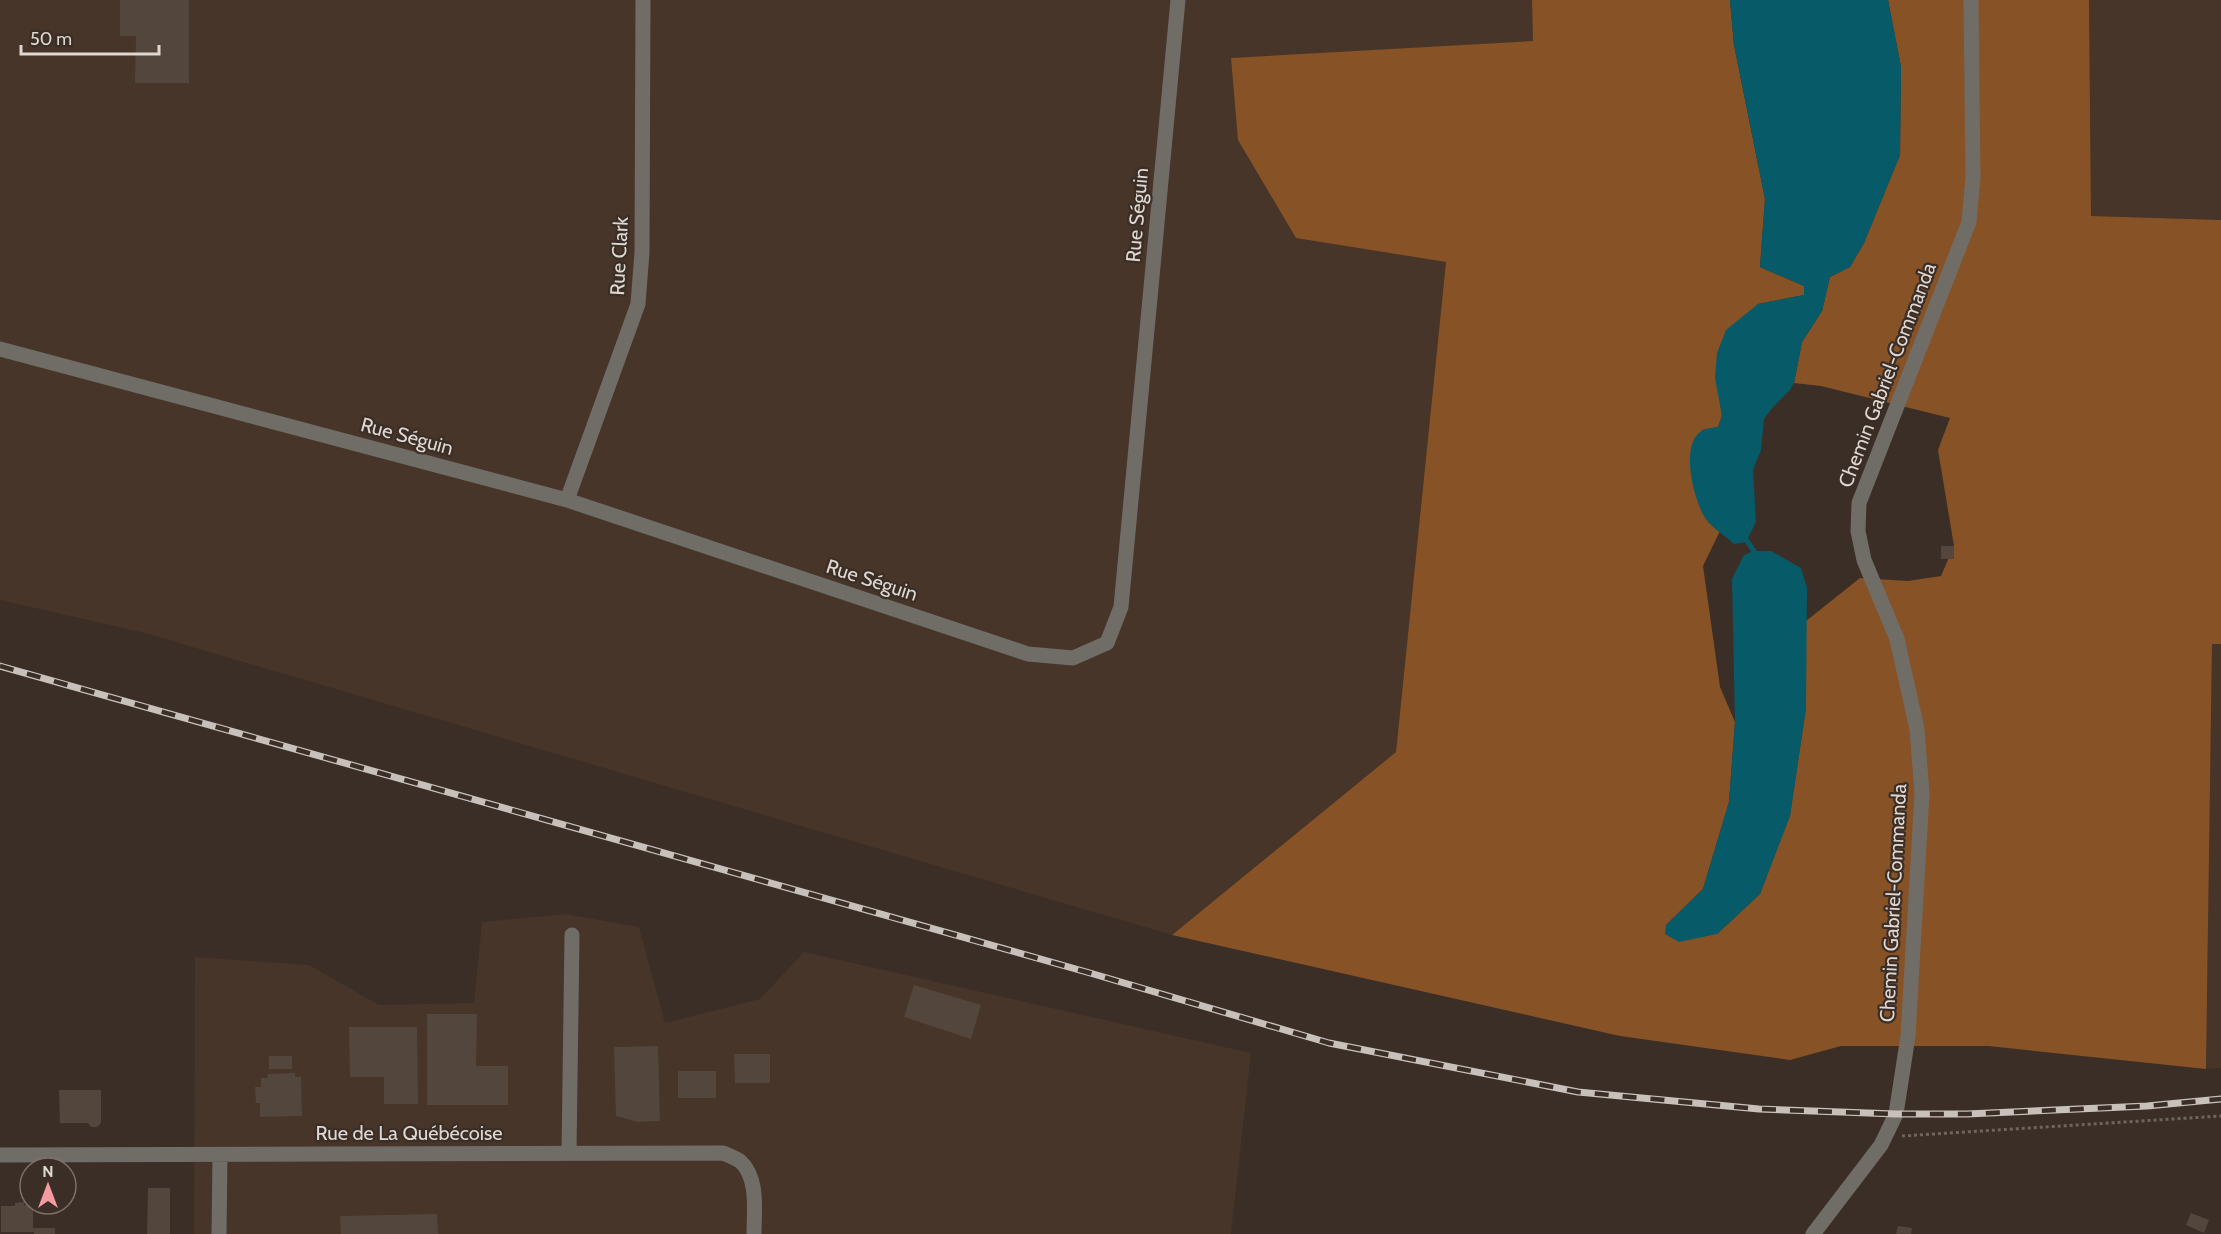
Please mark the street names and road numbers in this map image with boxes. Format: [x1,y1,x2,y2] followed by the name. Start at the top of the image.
[1121,167,1153,263] street label: Rue Séguin
[605,216,633,296] street label: Rue Clark
[1833,259,1941,491] street label: Chemin Gabriel-Commanda
[358,412,456,460] street label: Rue Séguin
[823,554,921,606] street label: Rue Séguin
[1875,783,1911,1023] street label: Chemin Gabriel-Commanda
[315,1121,503,1145] street label: Rue de La Québécoise

